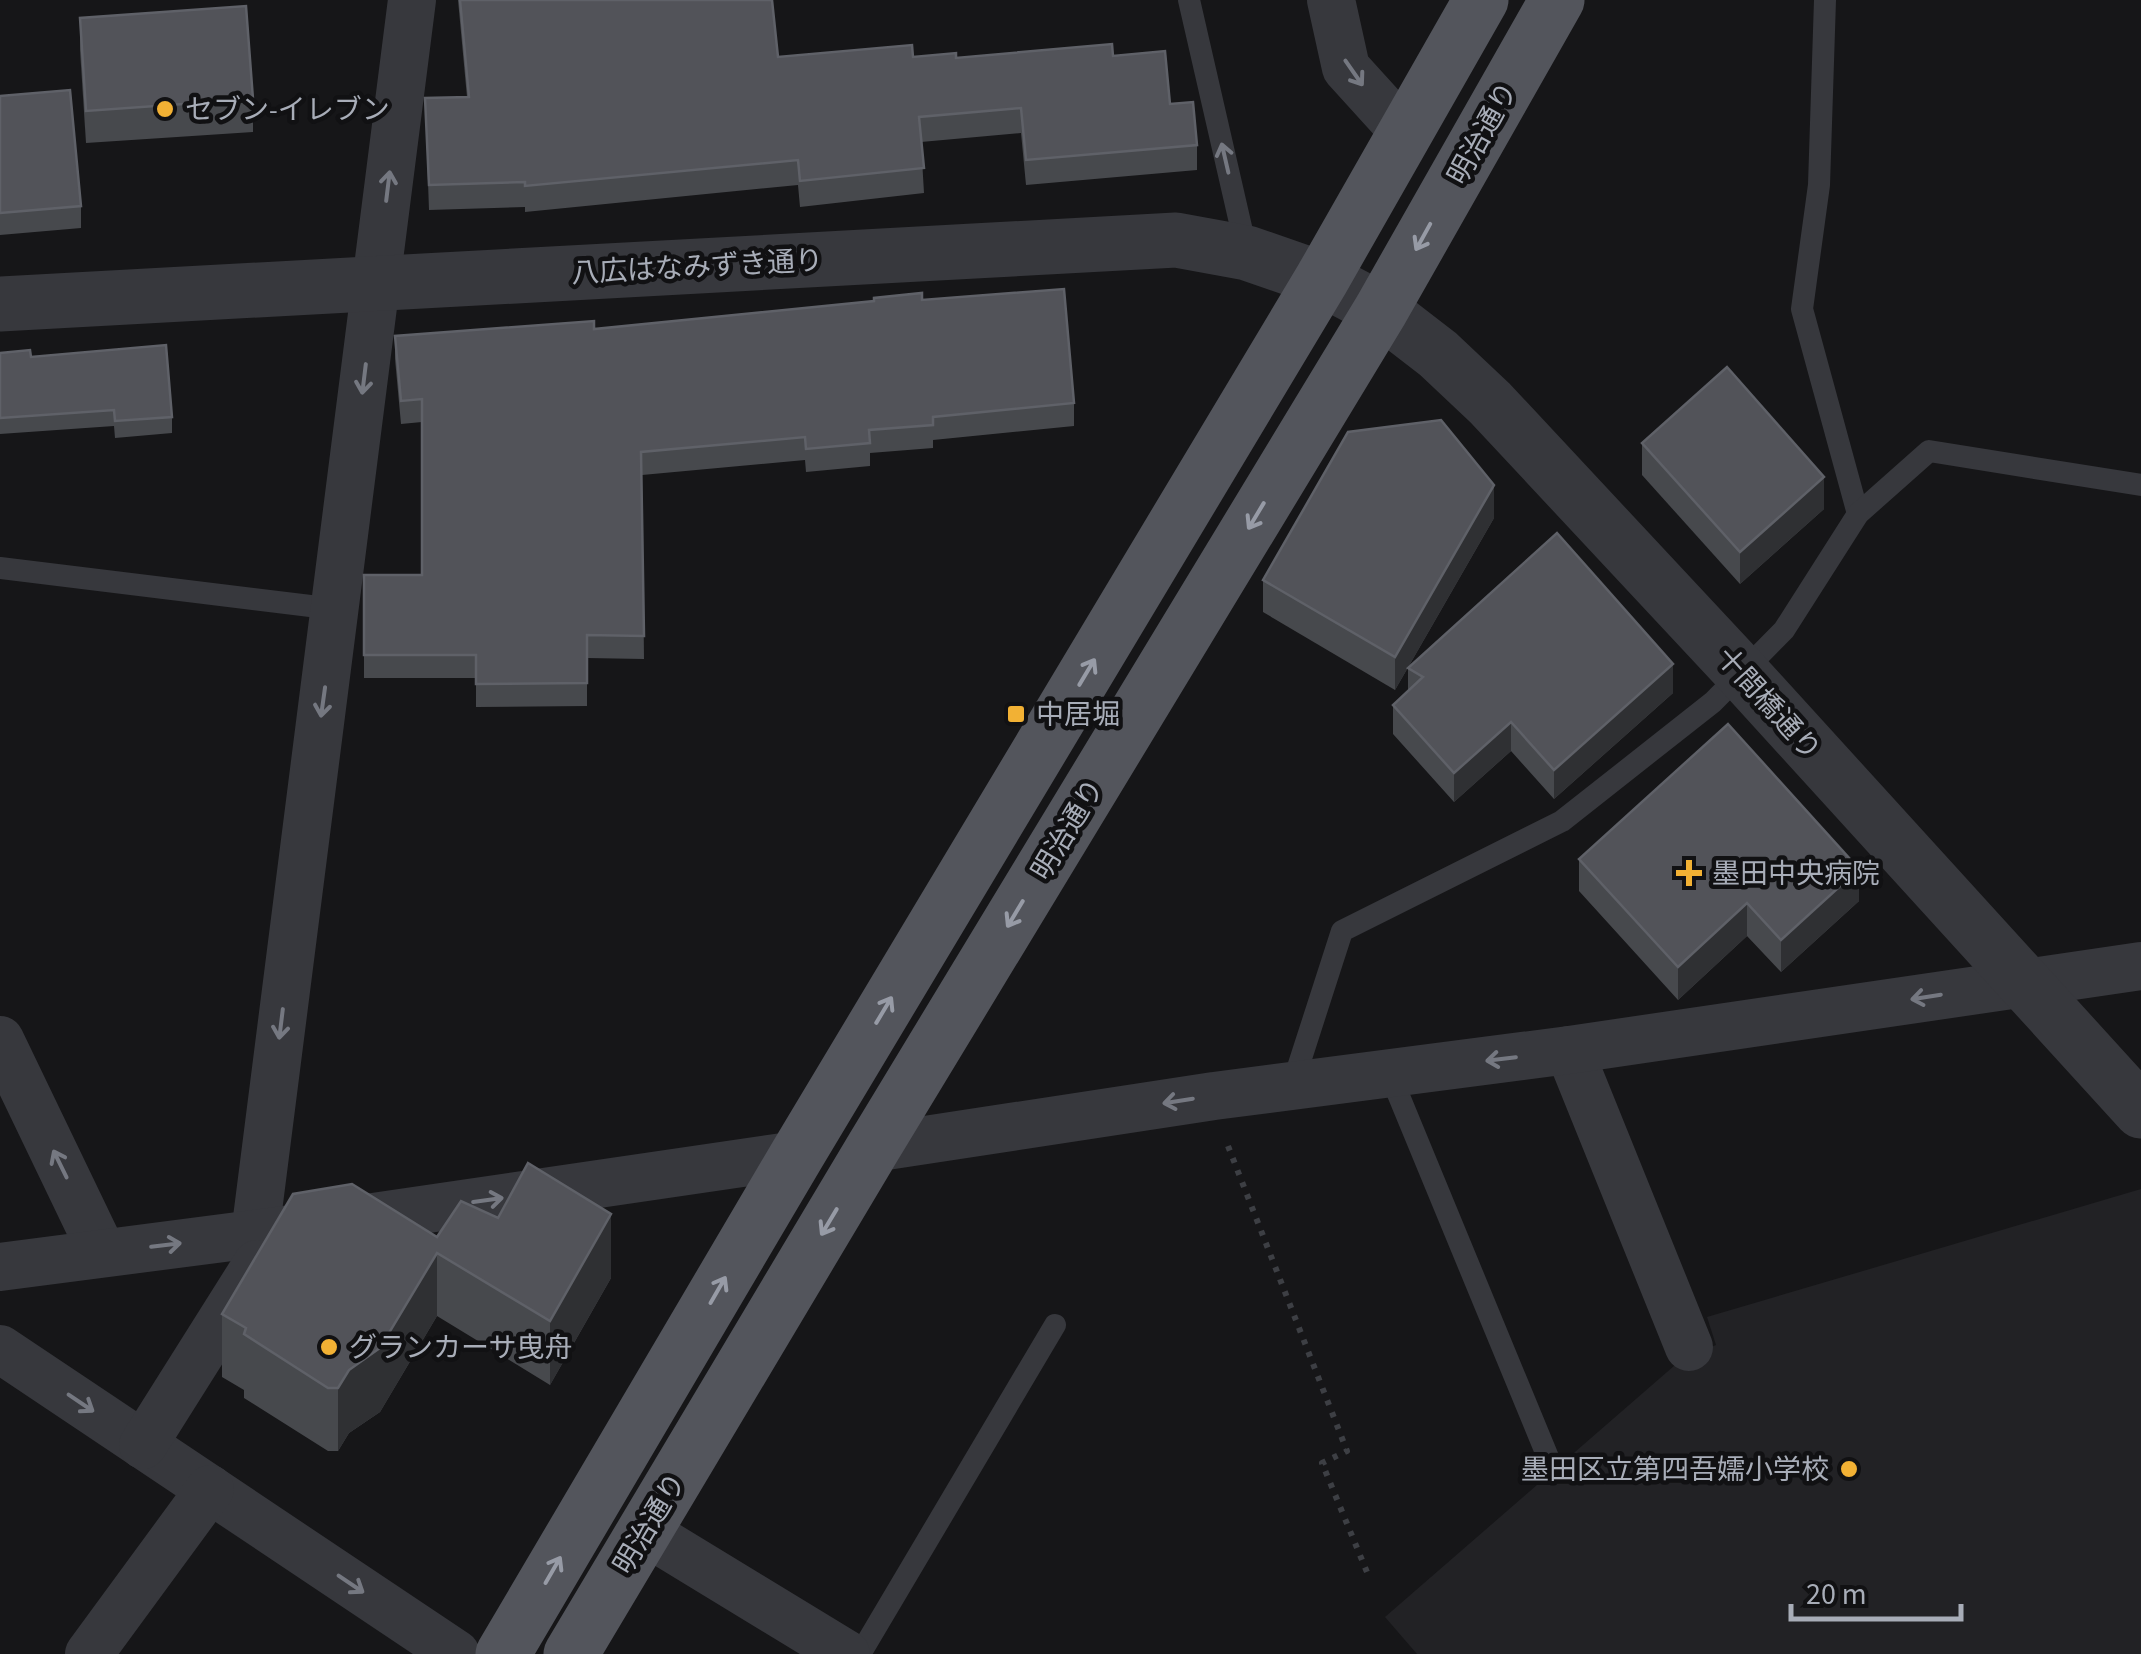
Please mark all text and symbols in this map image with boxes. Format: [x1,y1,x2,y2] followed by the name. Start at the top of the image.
[1343,59,1364,86] one-way arrow
[1438,75,1528,192] street label: 明治通り
[185,90,390,130] place label: セブン-イレブン
[154,98,176,120] marker: セブン-イレブン
[1215,143,1233,175] one-way arrow
[379,170,397,202] one-way arrow
[1413,222,1433,251] one-way arrow
[570,240,824,294] street label: 八広はなみずき通り
[354,363,372,395] one-way arrow
[1246,501,1267,530] one-way arrow
[1707,638,1830,769] street label: 十間橋通り
[1077,658,1097,687] one-way arrow
[314,685,332,717] one-way arrow
[1036,695,1120,735] place label: 中居堀
[1005,703,1027,725] marker: 中居堀
[1022,771,1114,888] street label: 明治通り
[1712,854,1880,894] place label: 墨田中央病院
[1676,860,1702,886] marker: 墨田中央病院
[1005,899,1025,928] one-way arrow
[1910,988,1943,1006] one-way arrow
[874,996,894,1025] one-way arrow
[271,1007,290,1040] one-way arrow
[1485,1050,1517,1069] one-way arrow
[1163,1093,1195,1111] one-way arrow
[49,1150,68,1180] one-way arrow
[471,1190,504,1209] one-way arrow
[819,1207,839,1236] one-way arrow
[149,1235,182,1254] one-way arrow
[708,1276,728,1305] one-way arrow
[349,1328,572,1368] place label: グランカーサ曳舟
[318,1336,340,1358] marker: グランカーサ曳舟
[67,1393,95,1414] one-way arrow
[1521,1450,1829,1490] place label: 墨田区立第四吾嬬小学校
[1838,1458,1860,1480] marker: 墨田区立第四吾嬬小学校
[604,1465,696,1582] street label: 明治通り
[543,1556,563,1585] one-way arrow
[1791,1559,1961,1621] scale bar
[337,1573,365,1594] one-way arrow
[1806,1573,1867,1616] text: 20 m

